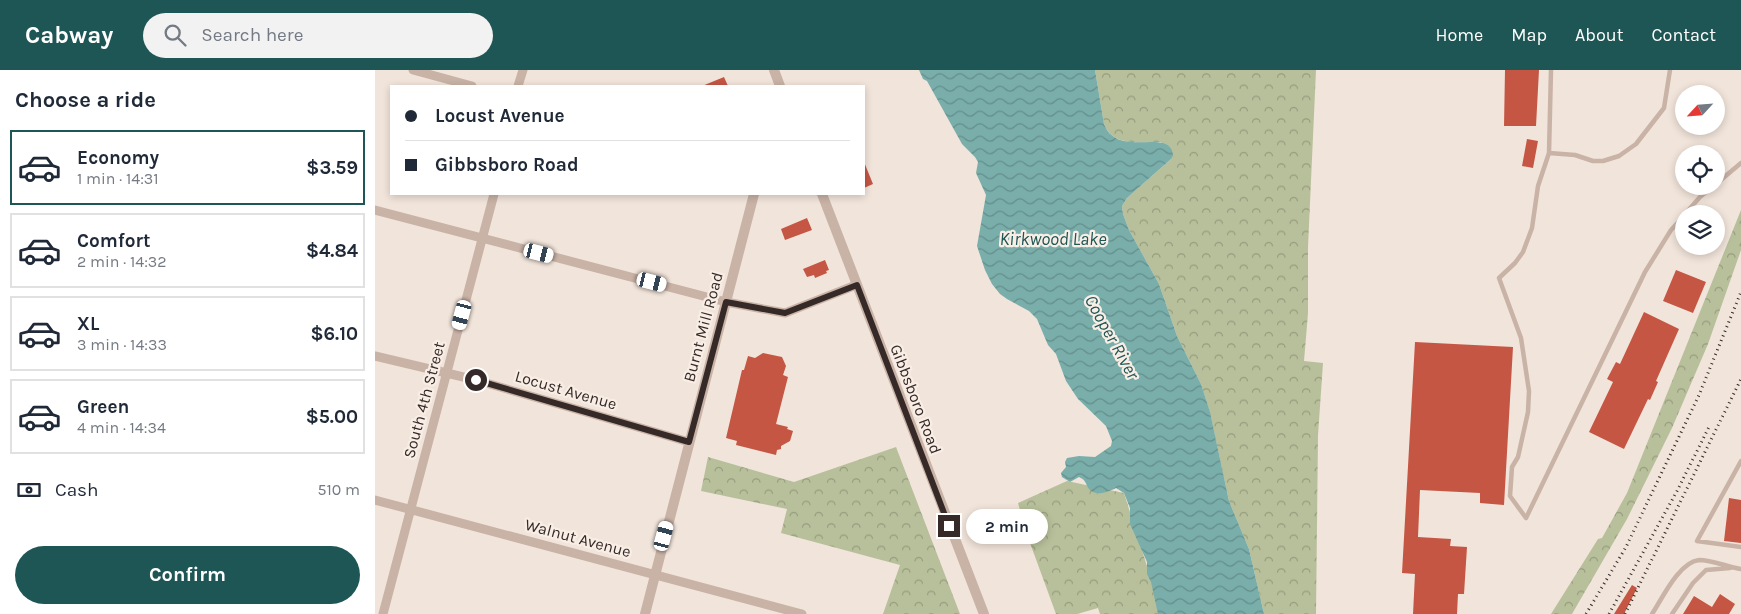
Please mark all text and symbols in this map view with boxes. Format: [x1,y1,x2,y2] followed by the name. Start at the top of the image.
[143,13,493,58] search box
[25,21,113,49] text: Cabway
[161,21,189,49] icon: search
[201,24,304,46] text: Search here
[1435,24,1483,46] text: Home
[1511,24,1547,46] text: Map
[1575,24,1624,46] text: About
[1652,24,1716,46] text: Contact
[1675,85,1725,135] north arrow
[1675,85,1725,255] map controls
[15,87,156,113] text: Choose a ride
[435,105,565,127] text: Locust Avenue
[17,145,62,190] icon: car
[1675,145,1725,195] button: locate
[77,147,159,169] text: Economy
[435,154,579,176] text: Gibbsboro Road
[306,157,358,179] text: $3.59
[77,169,159,188] text: 1 min · 14:31
[1675,205,1725,255] button: layers
[17,228,62,273] icon: car
[999,228,1107,250] water label: Kirkwood Lake
[77,230,151,252] text: Comfort
[306,240,358,262] text: $4.84
[522,242,555,264] car
[77,252,167,271] text: 2 min · 14:32
[679,270,727,384] street label: Burnt Mill Road
[635,271,668,293] car
[1080,291,1145,384] water label: Cooper River
[450,299,473,331] car
[17,311,62,356] icon: car
[77,313,99,335] text: XL
[310,323,358,345] text: $6.10
[77,335,167,354] text: 3 min · 14:33
[399,340,449,460] street label: South 4th Street
[886,342,946,456] street label: Gibbsboro Road
[513,366,619,414] street label: Locust Avenue
[465,369,487,391] route start
[17,394,62,439] icon: car
[77,396,129,418] text: Green
[306,406,358,428] text: $5.00
[77,418,166,437] text: 4 min · 14:34
[15,476,43,504] icon: cash
[55,479,99,501] text: Cash
[317,480,360,499] text: 510 m
[967,508,1049,544] callout: 2 min
[523,515,633,561] street label: Walnut Avenue
[938,515,960,537] route end
[985,517,1029,536] text: 2 min
[652,520,675,552] car
[15,546,360,604] button: Confirm

